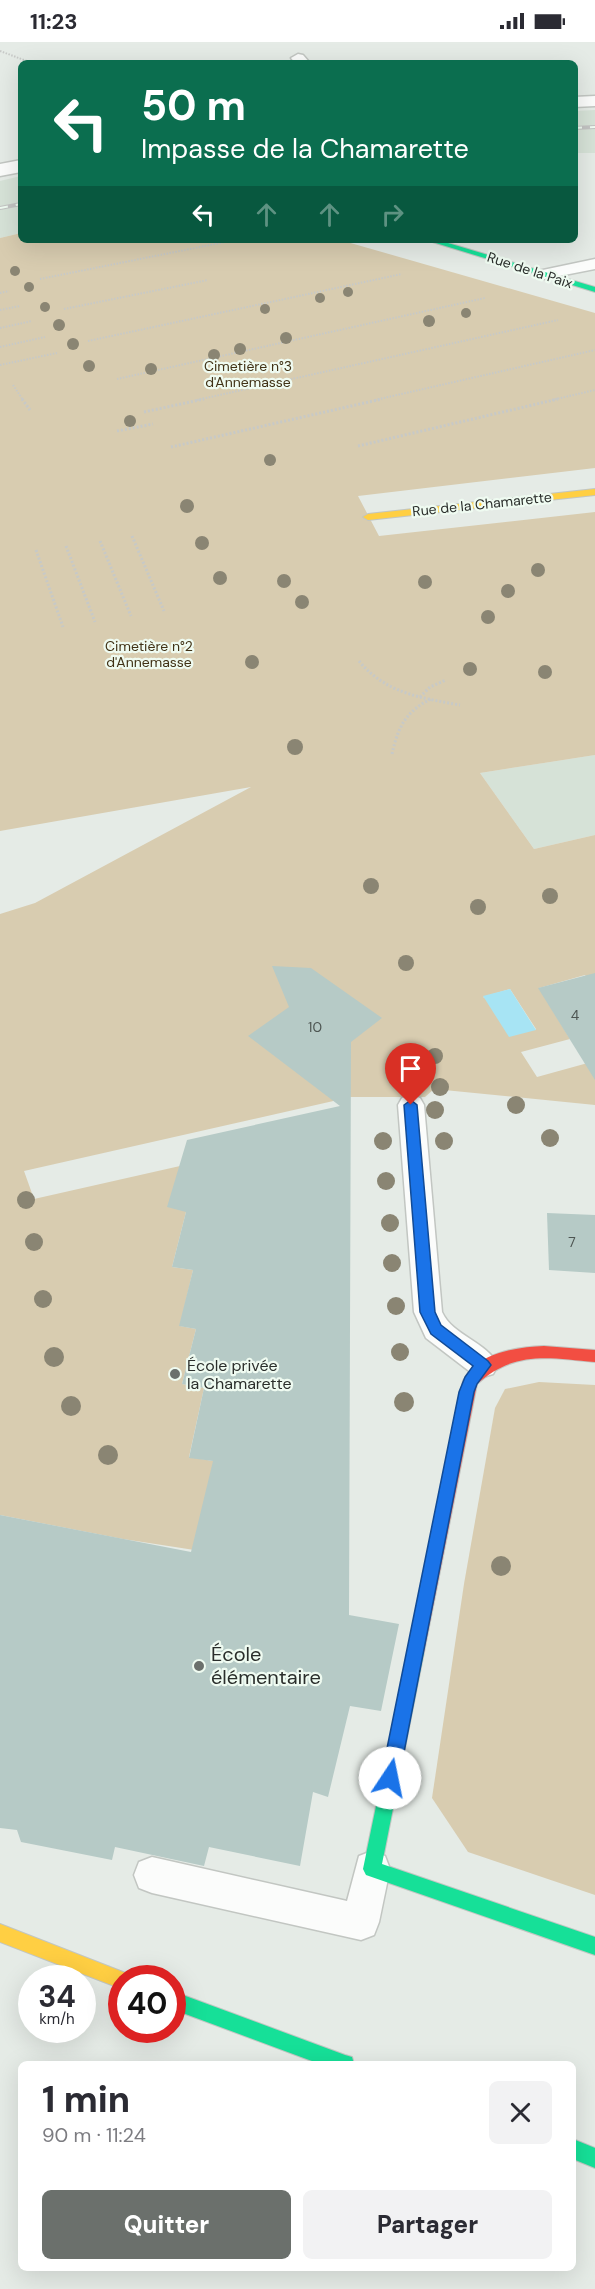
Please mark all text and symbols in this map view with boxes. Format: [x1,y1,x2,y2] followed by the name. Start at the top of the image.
[30,7,78,36] text: 11:23
[141,78,246,133] text: 50 m
[42,84,120,162] icon: left
[141,131,469,166] text: Impasse de la Chamarette
[187,198,220,231] icon: left
[250,198,283,231] icon: ahead
[313,198,346,231] icon: ahead
[376,198,409,231] icon: right
[485,248,575,292] street label: Rue de la Paix
[204,357,292,391] park label: Cimetière n°3 d'Annemasse
[411,488,553,520] street label: Rue de la Chamarette
[105,637,193,671] park label: Cimetière n°2 d'Annemasse
[571,1006,580,1024] house number: 4
[308,1018,322,1036] house number: 10
[385,1043,436,1105] pin
[394,1052,427,1085] icon: arrive
[568,1233,576,1251] house number: 7
[187,1355,292,1394] place label: École privée la Chamarette
[168,1367,182,1381] marker: École privée la Chamarette
[211,1641,321,1690] place label: École élémentaire
[192,1659,206,1673] marker: École élémentaire
[358,1746,422,1810] position arrow
[108,1965,186,2043] speed limit sign: 40
[38,1977,76,2016] text: 34
[39,2009,75,2029] text: km/h
[42,2076,130,2123] text: 1 min
[489,2081,552,2144] button: close
[42,2122,146,2148] text: 90 m · 11:24
[42,2190,291,2259] button: Quitter
[303,2190,552,2259] button: Partager

